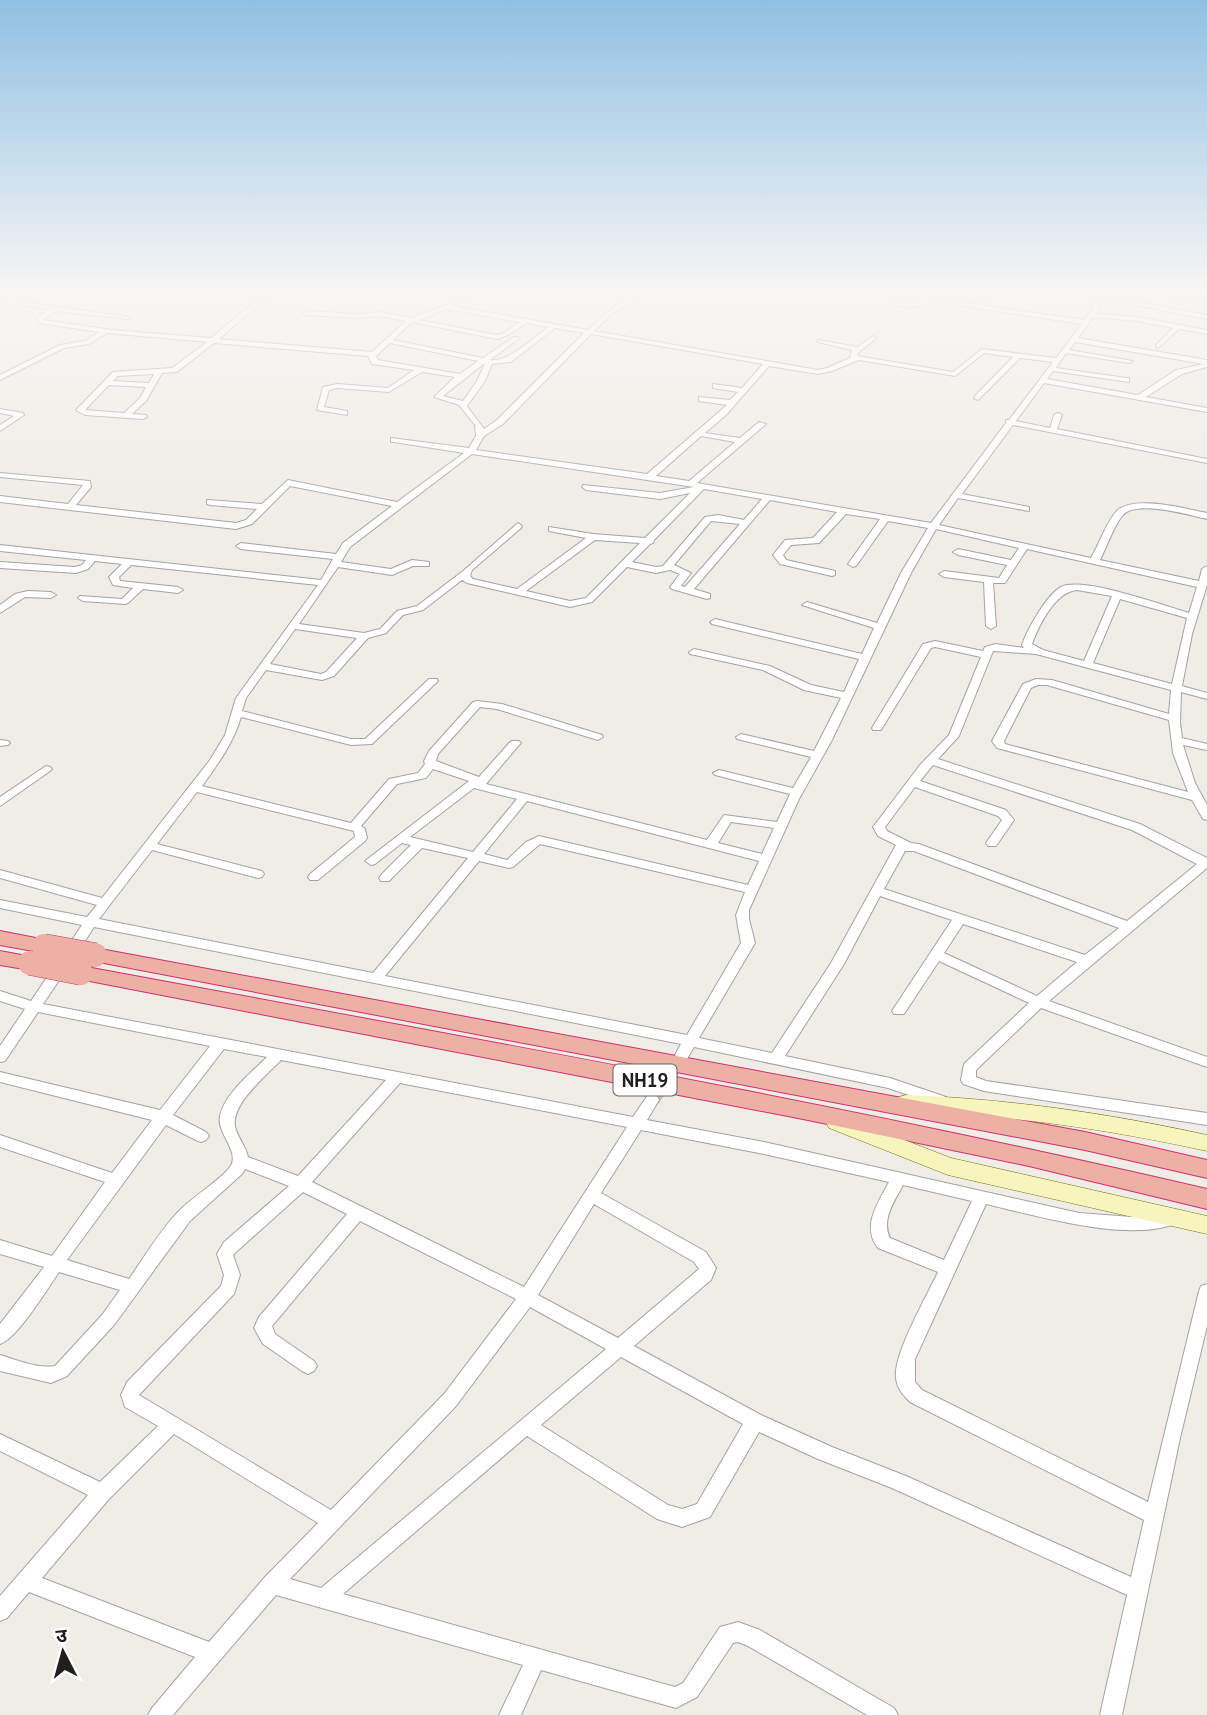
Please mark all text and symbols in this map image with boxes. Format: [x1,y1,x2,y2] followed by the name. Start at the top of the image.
[614,1064,676,1096] road number: NH19
[28,1617,98,1687] north arrow
[54,1622,69,1648] text: उ

